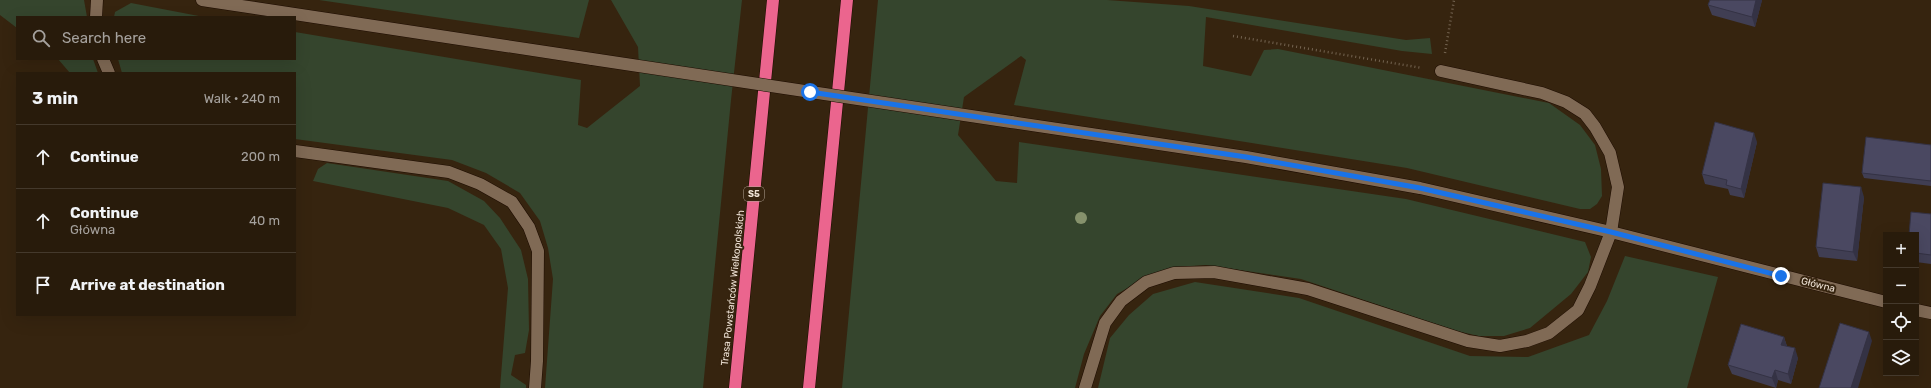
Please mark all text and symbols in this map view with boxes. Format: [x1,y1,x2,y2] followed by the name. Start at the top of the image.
[16,16,296,60] search box
[30,27,52,49] icon: search
[62,29,146,47] text: Search here
[801,83,819,101] route start
[32,88,78,108] text: 3 min
[204,91,280,106] text: Walk · 240 m
[32,146,54,168] icon: ahead
[70,148,139,166] text: Continue
[241,149,280,164] text: 200 m
[744,187,764,201] road number: S5
[70,204,139,222] text: Continue
[32,210,54,232] icon: ahead
[719,210,747,366] street label: Trasa Powstańców Wielkopolskich
[249,213,280,228] text: 40 m
[70,222,115,237] text: Główna
[1883,232,1919,376] map controls
[1883,232,1919,268] button: +
[1772,267,1790,285] route end
[1883,268,1919,304] button: −
[32,274,54,296] icon: arrive
[1800,275,1836,295] street label: Główna
[70,276,225,294] text: Arrive at destination
[1883,304,1919,340] button: locate
[1883,340,1919,376] button: layers

